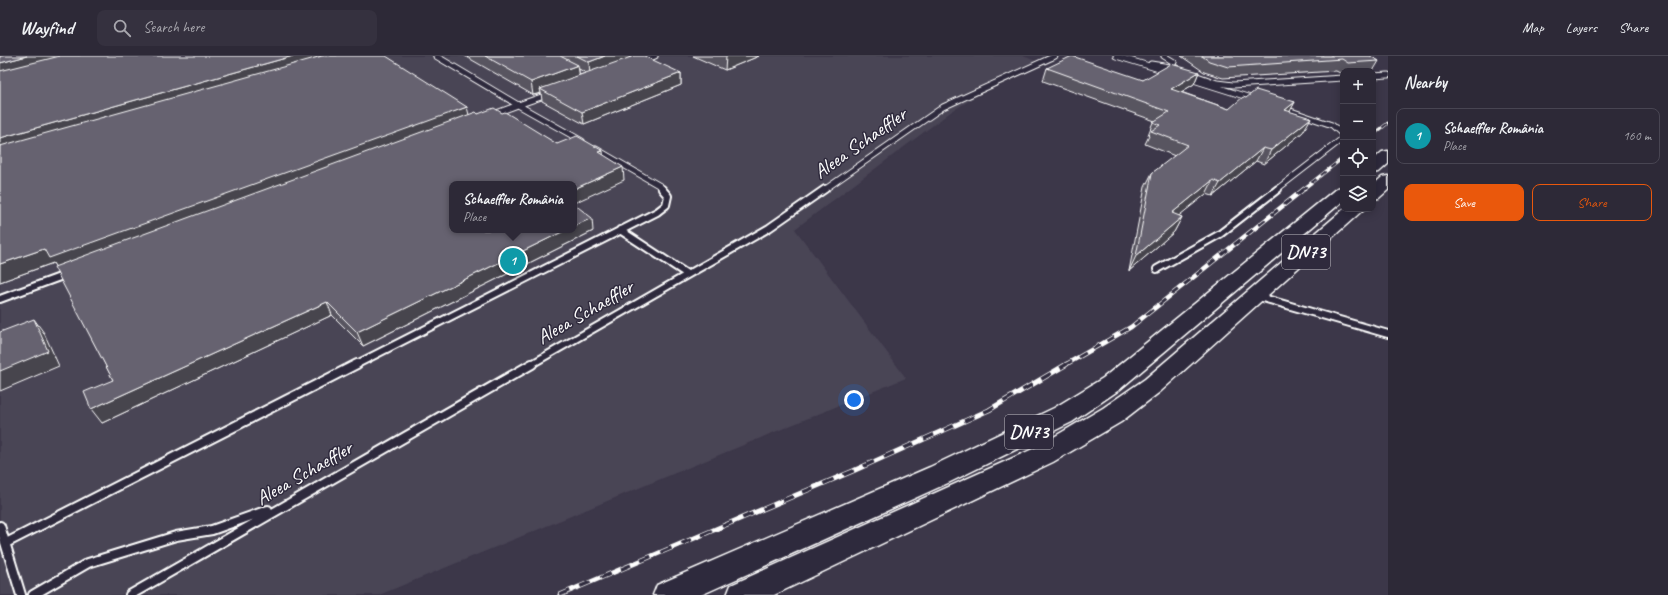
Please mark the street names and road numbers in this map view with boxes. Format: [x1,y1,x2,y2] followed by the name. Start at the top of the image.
[809,101,913,184] street label: Aleea Schaeffler
[1282,235,1330,269] road number: DN73
[532,273,639,350] street label: Aleea Schaeffler
[1005,415,1053,449] road number: DN73
[251,434,358,511] street label: Aleea Schaeffler

